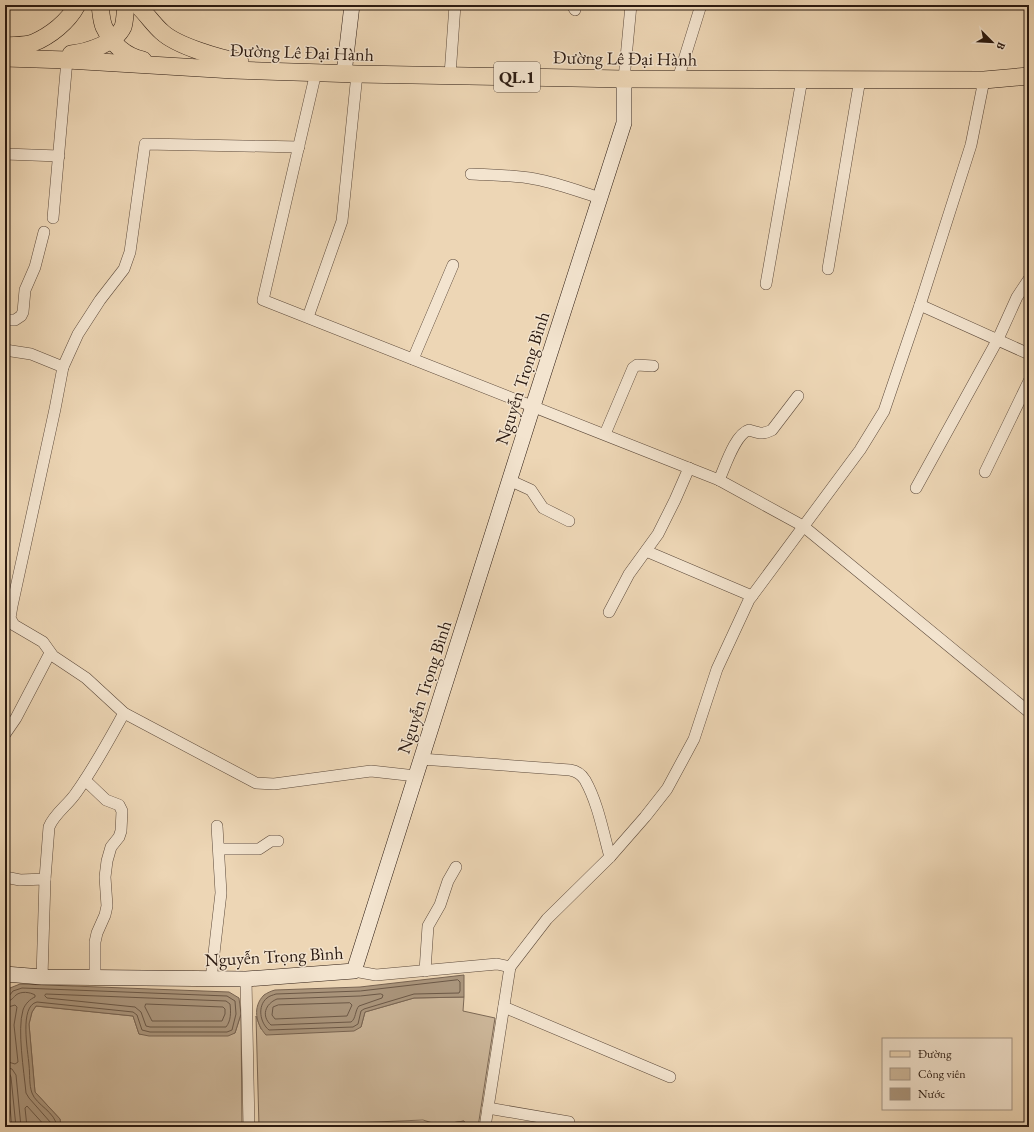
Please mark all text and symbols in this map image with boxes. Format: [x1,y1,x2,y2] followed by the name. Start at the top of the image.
[972,22,1012,62] north arrow
[230,38,374,66] street label: Đường Lê Đại Hành
[993,40,1009,52] text: B
[553,45,697,71] street label: Đường Lê Đại Hành
[494,62,540,92] road number: QL.1
[490,308,554,448] street label: Nguyễn Trọng Bình
[392,617,456,757] street label: Nguyễn Trọng Bình
[204,941,344,971] street label: Nguyễn Trọng Bình
[882,1038,1012,1110] legend
[918,1046,952,1062] text: Đường
[918,1066,966,1082] text: Công viên
[918,1086,945,1102] text: Nước

